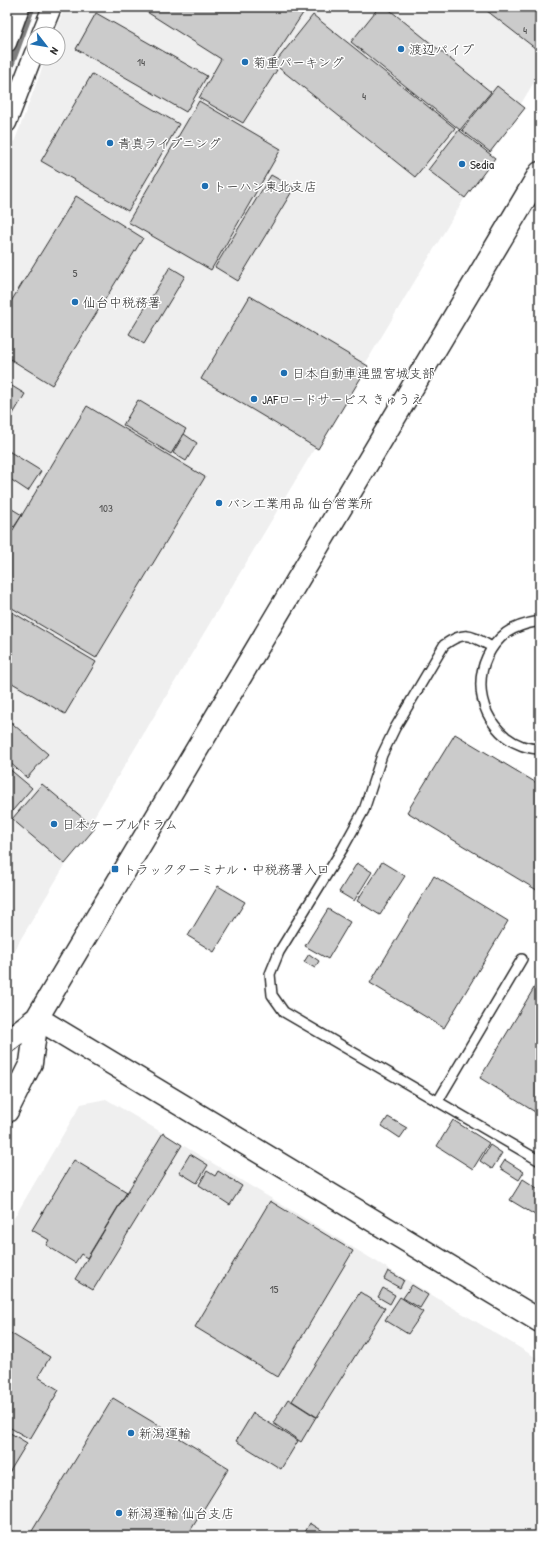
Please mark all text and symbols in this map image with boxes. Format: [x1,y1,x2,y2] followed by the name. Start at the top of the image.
[523,23,527,37] house number: 4
[26,26,66,66] north arrow
[409,40,474,58] place label: 渡辺パイプ
[396,44,406,54] marker: 渡辺パイプ
[47,45,62,57] text: N
[253,53,344,71] place label: 菊重パーキング
[137,55,145,69] house number: 14
[240,57,250,67] marker: 菊重パーキング
[362,89,366,103] house number: 4
[118,134,221,152] place label: 青真ライプニング
[105,138,115,148] marker: 青真ライプニング
[470,155,494,173] place label: Sedia
[457,159,467,169] marker: Sedia
[213,177,317,195] place label: トーハン東北支店
[200,181,210,191] marker: トーハン東北支店
[73,266,78,280] house number: 5
[83,293,161,311] place label: 仙台中税務署
[70,297,80,307] marker: 仙台中税務署
[292,364,435,382] place label: 日本自動車連盟宮城支部
[279,368,289,378] marker: 日本自動車連盟宮城支部
[262,390,424,408] place label: JAFロードサービス きゅうえ
[249,394,259,404] marker: JAFロードサービス きゅうえ
[227,494,373,512] place label: バン工業用品 仙台営業所
[214,498,224,508] marker: バン工業用品 仙台営業所
[99,501,113,515] house number: 103
[62,815,178,833] place label: 日本ケーブルドラム
[49,819,59,829] marker: 日本ケーブルドラム
[123,860,330,878] place label: トラックターミナル・中税務署入口
[110,864,120,874] marker: トラックターミナル・中税務署入口
[270,1282,279,1296] house number: 15
[139,1424,191,1442] place label: 新潟運輸
[126,1428,136,1438] marker: 新潟運輸
[127,1504,234,1522] place label: 新潟運輸 仙台支店
[114,1508,124,1518] marker: 新潟運輸 仙台支店

